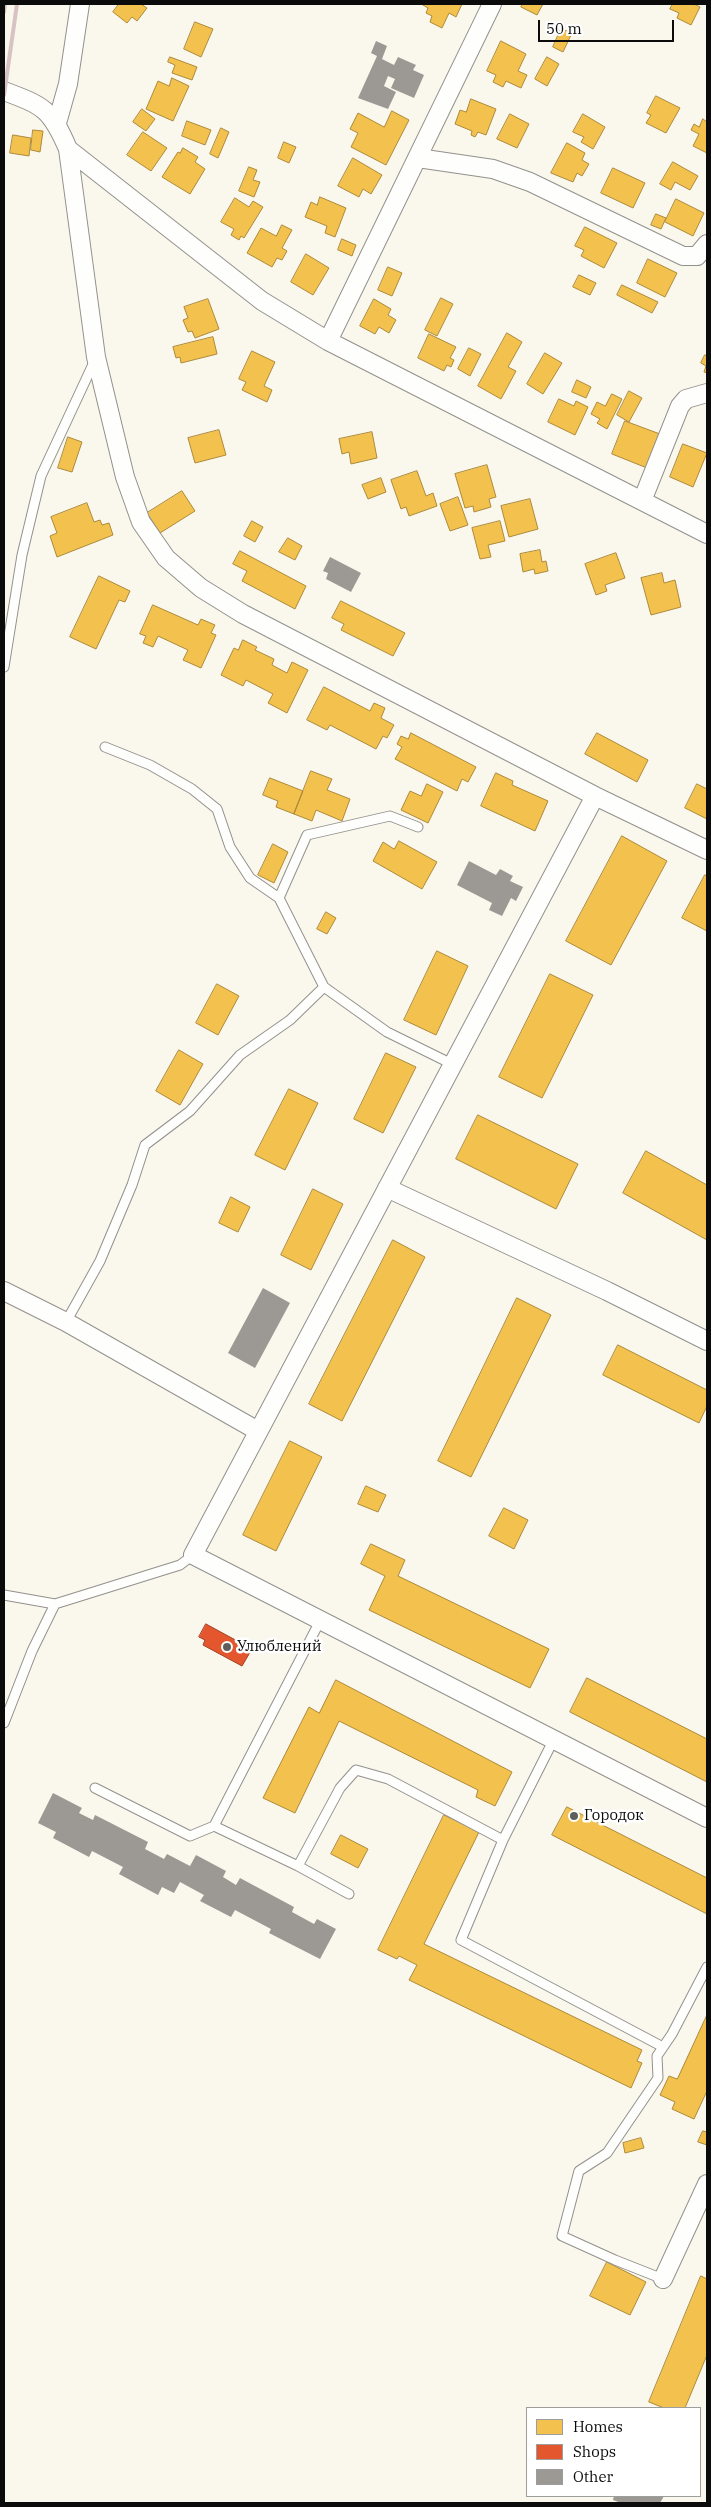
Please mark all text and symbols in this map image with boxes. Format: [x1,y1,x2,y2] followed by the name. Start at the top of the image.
[541,10,677,42] scale bar
[546,19,582,38] text: 50 m
[237,1638,322,1656] place label: Улюблений
[221,1641,233,1653] marker: Улюблений
[584,1807,644,1825] place label: Городок
[568,1810,580,1822] marker: Городок
[526,2407,701,2497] legend
[573,2417,623,2436] text: Homes
[573,2442,616,2461] text: Shops
[573,2467,613,2486] text: Other

